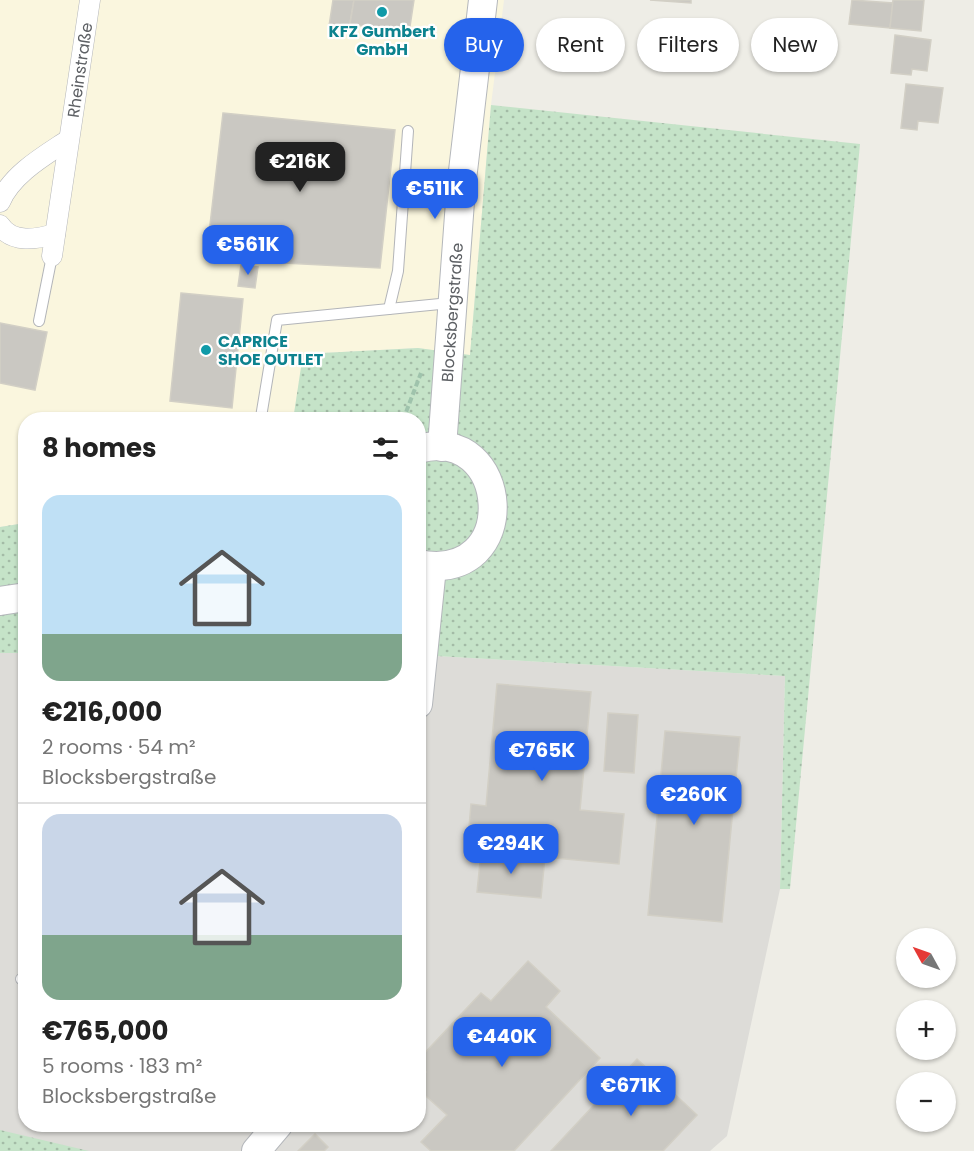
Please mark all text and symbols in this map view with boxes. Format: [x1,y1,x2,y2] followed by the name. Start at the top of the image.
[375,5,389,19] marker: KFZ Gumbert GmbH
[444,18,524,72] chip: Buy
[536,18,625,72] chip: Rent
[637,18,739,72] chip: Filters
[751,18,838,72] chip: New
[329,20,435,61] place label: KFZ Gumbert GmbH
[61,21,98,119] street label: Rheinstraße
[258,142,342,193] pin: €216K
[269,147,331,175] text: €216K
[393,169,477,220] pin: €511K
[406,174,464,202] text: €511K
[206,225,290,276] pin: €561K
[216,230,280,258] text: €561K
[435,242,468,383] street label: Blocksbergstraße
[218,330,324,371] place label: CAPRICE SHOE OUTLET
[199,343,213,357] marker: CAPRICE SHOE OUTLET
[42,430,157,466] text: 8 homes
[369,432,402,465] icon: filters
[168,534,276,642] icon: home
[42,694,162,730] text: €216,000
[500,731,584,782] pin: €765K
[42,733,196,761] text: 2 rooms · 54 m²
[509,736,575,764] text: €765K
[42,763,216,791] text: Blocksbergstraße
[652,775,736,826] pin: €260K
[660,780,728,808] text: €260K
[469,824,553,875] pin: €294K
[477,829,545,857] text: €294K
[168,853,276,961] icon: home
[896,928,956,988] north arrow
[896,928,956,1132] map controls
[896,1000,956,1060] button: +
[42,1013,168,1049] text: €765,000
[460,1017,544,1068] pin: €440K
[467,1022,537,1050] text: €440K
[42,1052,202,1080] text: 5 rooms · 183 m²
[589,1066,673,1117] pin: €671K
[601,1071,661,1099] text: €671K
[896,1072,956,1132] button: −
[42,1082,216,1110] text: Blocksbergstraße

